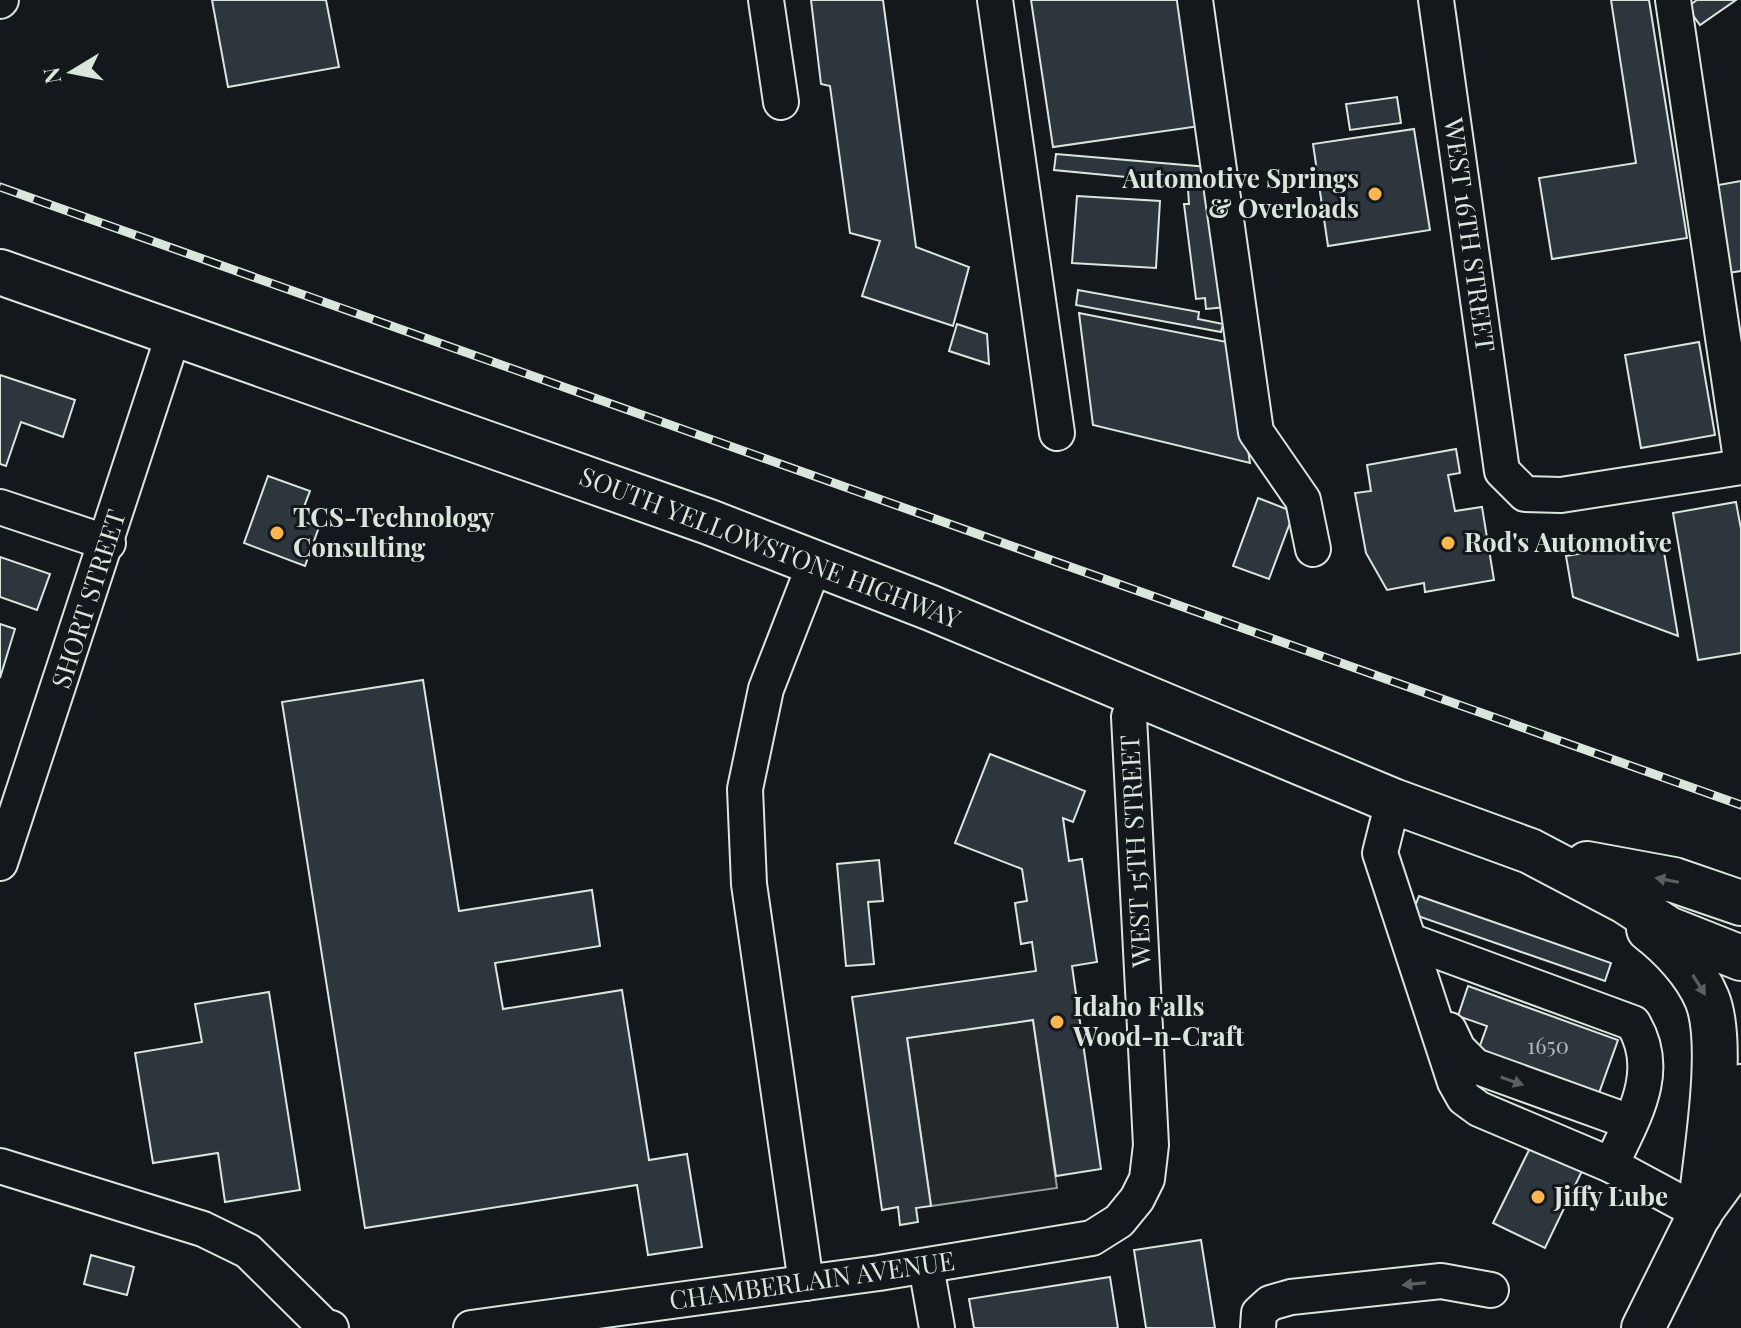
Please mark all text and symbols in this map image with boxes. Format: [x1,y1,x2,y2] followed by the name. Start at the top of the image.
[32,32,112,112] north arrow
[35,65,67,86] text: N
[1437,115,1504,354] street label: WEST 16TH STREET
[1121,160,1359,225] place label: Automotive Springs & Overloads
[1366,185,1384,203] marker: Automotive Springs & Overloads
[575,458,967,636] street label: SOUTH YELLOWSTONE HIGHWAY
[293,499,495,564] place label: TCS-Technology Consulting
[42,505,133,692] street label: SHORT STREET
[268,524,286,542] marker: TCS-Technology Consulting
[1464,524,1672,559] place label: Rod's Automotive
[1439,534,1457,552] marker: Rod's Automotive
[1111,734,1158,969] street label: WEST 15TH STREET
[1654,873,1679,885] one-way arrow
[1691,974,1705,996] one-way arrow
[1072,988,1245,1053] place label: Idaho Falls Wood-n-Craft
[1048,1013,1066,1031] marker: Idaho Falls Wood-n-Craft
[1527,1030,1569,1060] house number: 1650
[1500,1075,1524,1087] one-way arrow
[1553,1178,1668,1213] place label: Jiffy Lube
[1529,1188,1547,1206] marker: Jiffy Lube
[667,1242,957,1317] street label: CHAMBERLAIN AVENUE
[1401,1277,1426,1290] one-way arrow

